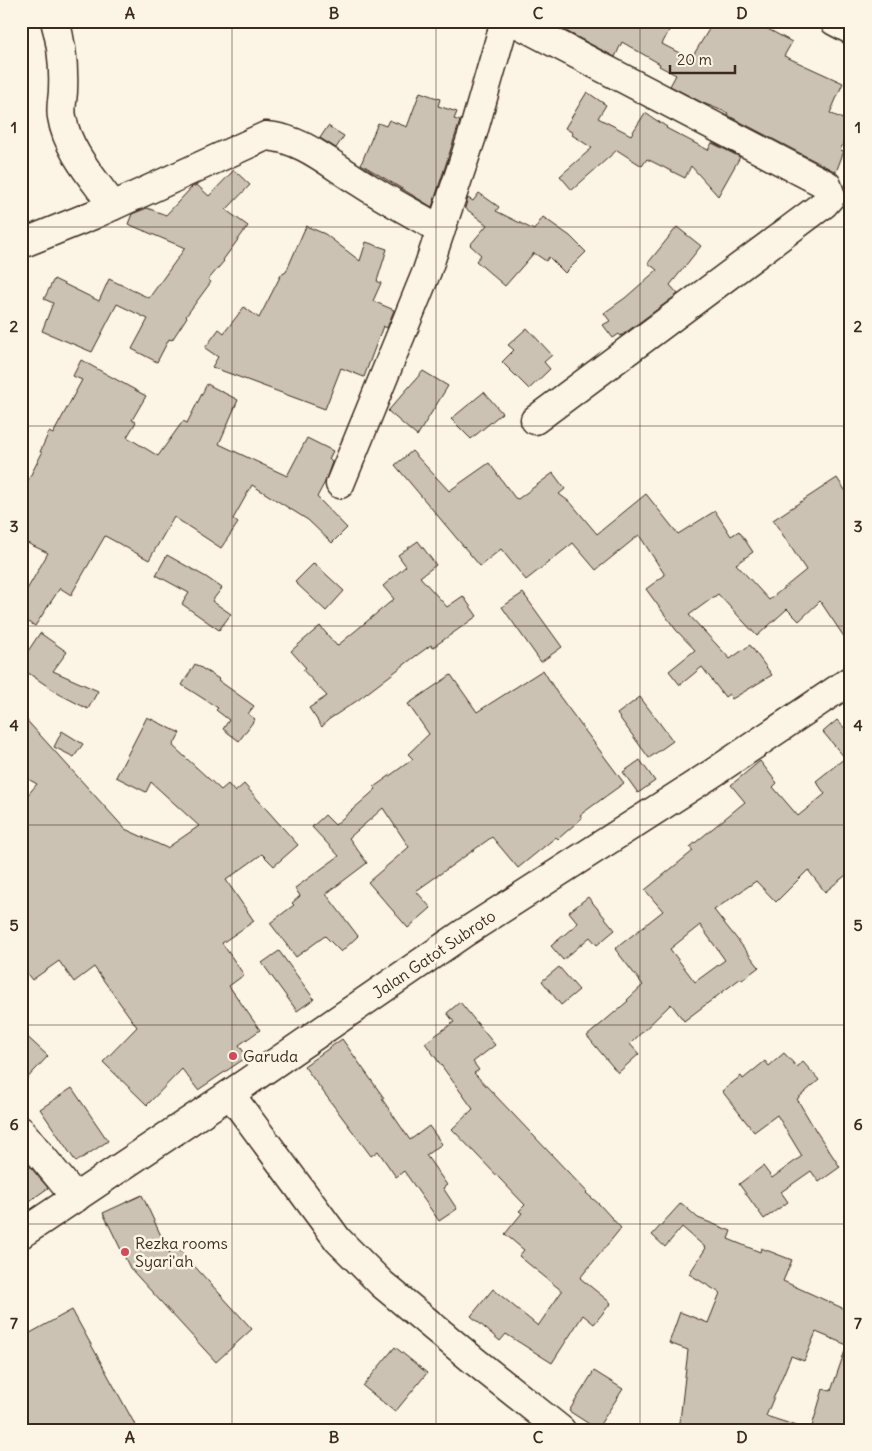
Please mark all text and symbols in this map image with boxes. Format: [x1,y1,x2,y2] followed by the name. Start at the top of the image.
[125,3,135,23] text: A
[329,3,340,23] text: B
[533,3,544,23] text: C
[736,3,748,23] text: D
[670,42,734,74] scale bar
[677,50,712,69] text: 20 m
[11,117,17,137] text: 1
[855,117,861,137] text: 1
[10,316,19,336] text: 2
[854,316,863,336] text: 2
[9,516,19,536] text: 3
[853,516,863,536] text: 3
[9,715,19,735] text: 4
[853,715,863,735] text: 4
[369,905,499,1003] street label: Jalan Gatot Subroto
[9,915,19,935] text: 5
[853,915,863,935] text: 5
[243,1046,298,1066] place label: Garuda
[227,1050,239,1062] marker: Garuda
[9,1114,19,1134] text: 6
[853,1114,863,1134] text: 6
[135,1233,228,1271] place label: Rezka rooms Syari'ah
[119,1246,131,1258] marker: Rezka rooms Syari'ah
[10,1313,18,1333] text: 7
[854,1313,862,1333] text: 7
[125,1427,135,1447] text: A
[329,1427,340,1447] text: B
[533,1427,544,1447] text: C
[736,1427,748,1447] text: D

